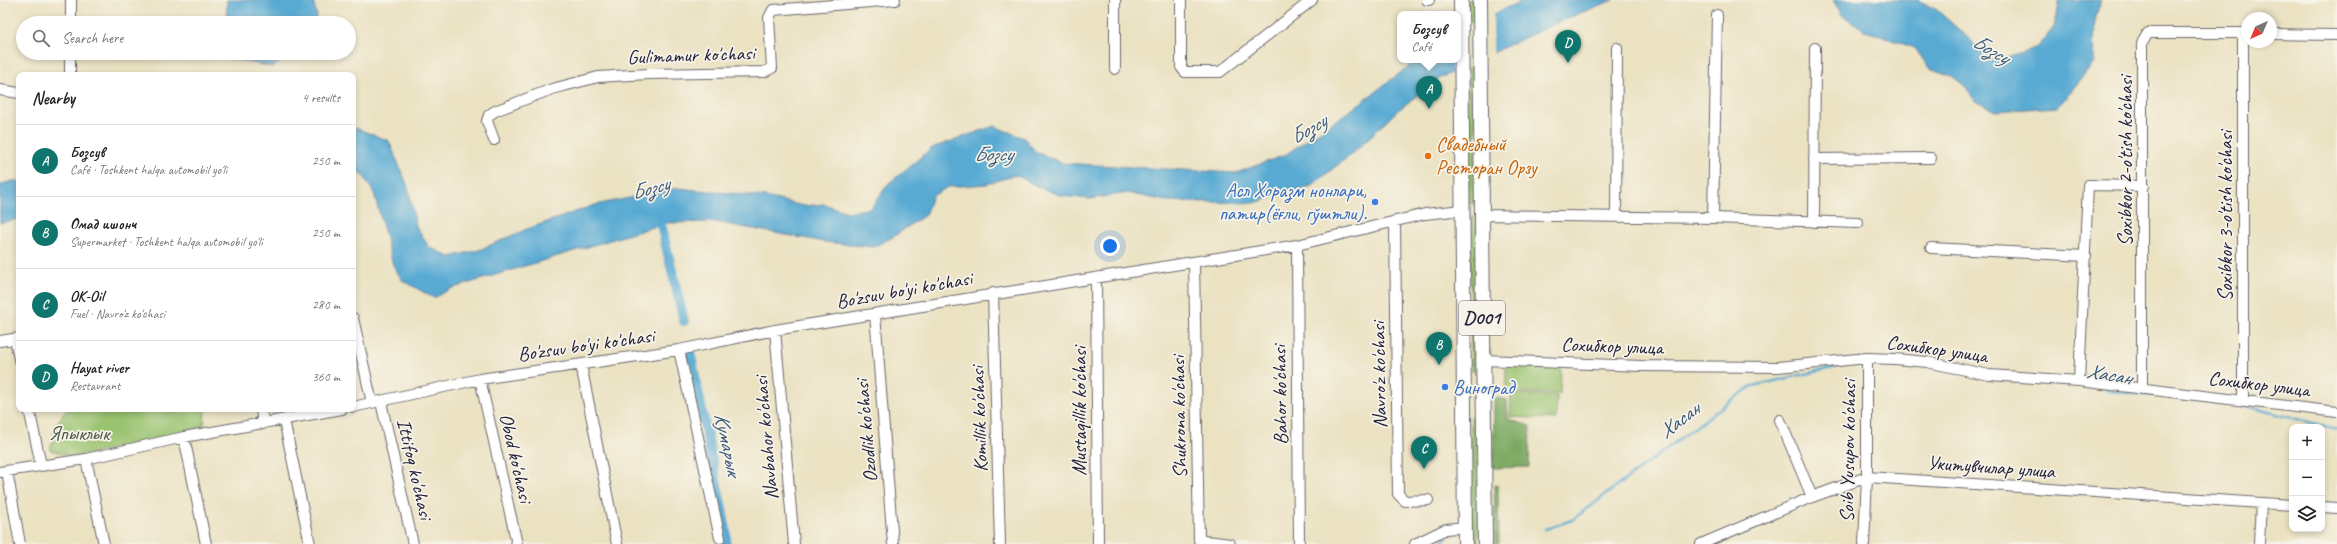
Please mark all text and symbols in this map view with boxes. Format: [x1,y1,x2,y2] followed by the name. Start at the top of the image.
[1397,11,1461,63] popup
[2241,12,2277,48] north arrow
[16,16,356,60] search box
[1412,20,1446,39] text: Бозсув
[30,27,52,49] icon: search
[1967,28,2017,73] water label: Бозсу
[62,29,123,48] text: Search here
[1555,30,1581,63] pin: D
[1412,39,1431,55] text: Café
[627,40,758,70] street label: Gulimamur ko'chasi
[2113,73,2138,246] street label: Soxibkor 2-o'tish ko'chasi
[1416,76,1442,109] pin: A
[32,88,75,109] text: Nearby
[302,90,340,106] text: 4 results
[1285,106,1335,151] water label: Бозсу
[2213,128,2238,301] street label: Soxibkor 3-o'tish ko'chasi
[1436,132,1539,180] place label: Свадебный Ресторан Орзу
[974,141,1016,168] water label: Бозсу
[70,143,105,162] text: Бозсув
[1423,151,1433,161] marker: Свадебный Ресторан Орзу
[42,153,48,169] text: A
[312,153,340,169] text: 250 m
[70,162,227,178] text: Café · Toshkent halqa avtomobil yo'li
[628,170,676,206] water label: Бозсу
[1219,178,1367,226] place label: Асл Хоразм нонлари, патир(ёғли, гўштли).
[1370,197,1380,207] marker: Асл Хоразм нонлари, патир(ёғли, гўштли).
[70,215,136,234] text: Омад ишонч
[42,225,48,241] text: B
[312,225,340,241] text: 250 m
[70,234,263,250] text: Supermarket · Toshkent halqa avtomobil yo'li
[1100,236,1120,256] your location
[834,265,976,314] street label: Bo'zsuv bo'yi ko'chasi
[70,287,104,306] text: OK-Oil
[42,297,48,313] text: C
[312,297,340,313] text: 280 m
[1459,301,1505,335] road number: D001
[70,306,165,322] text: Fuel · Navro'z ko'chasi
[1366,319,1392,429] street label: Navro'z ko'chasi
[516,323,658,367] street label: Bo'zsuv bo'yi ko'chasi
[1885,330,1991,369] street label: Сохибкор улица
[1426,332,1452,365] pin: B
[1561,332,1665,360] street label: Сохибкор улица
[1267,343,1293,445] street label: Bahor ko'chasi
[1067,344,1092,476] street label: Mustaqillik ko'chasi
[1165,353,1193,479] street label: Shukrona ko'chasi
[2085,357,2137,391] water label: Хасан
[70,359,129,378] text: Hayat river
[965,363,993,472] street label: Komillik ko'chasi
[2207,365,2313,403] street label: Сохибкор улица
[41,369,49,385] text: D
[312,369,340,385] text: 360 m
[748,373,784,501] street label: Navbahor ko'chasi
[1453,375,1516,400] place label: Виноград
[849,376,883,483] street label: Ozodlik ko'chasi
[1834,377,1862,523] street label: Soib Yusupov ko'chasi
[70,378,120,394] text: Restaurant
[1440,382,1450,392] marker: Виноград
[1653,394,1707,444] water label: Хасан
[709,410,748,482] water label: Кумарык
[494,411,539,507] street label: Obod ko'chasi
[391,416,439,524] street label: Ittifoq ko'chasi
[49,421,111,446] park label: Япыклык
[2289,424,2325,532] map controls
[2289,424,2325,460] button: +
[1411,436,1437,469] pin: C
[1927,450,2057,484] street label: Укитувчилар улица
[2289,460,2325,496] button: −
[2289,496,2325,532] button: layers

